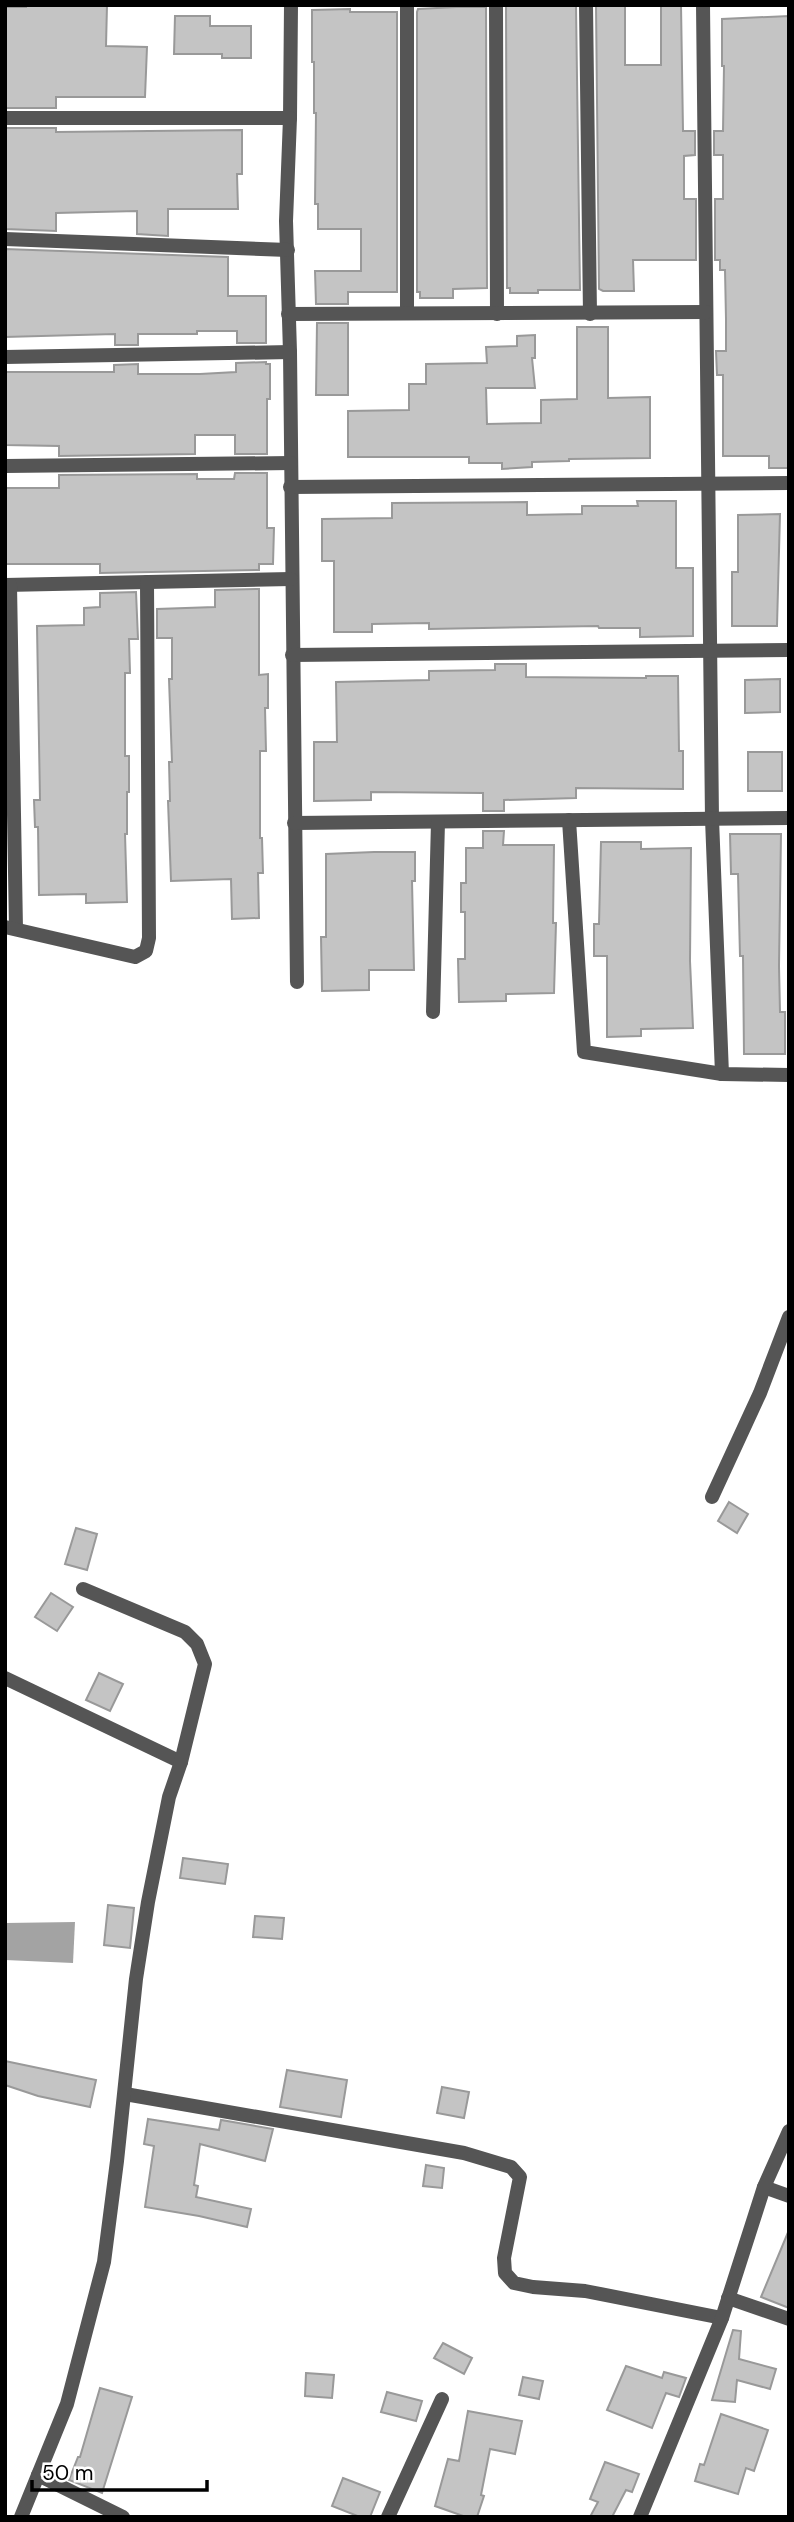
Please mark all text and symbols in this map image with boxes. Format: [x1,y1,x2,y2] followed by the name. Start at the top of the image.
[32,2448,206,2492] scale bar
[42,2459,93,2487] text: 50 m

